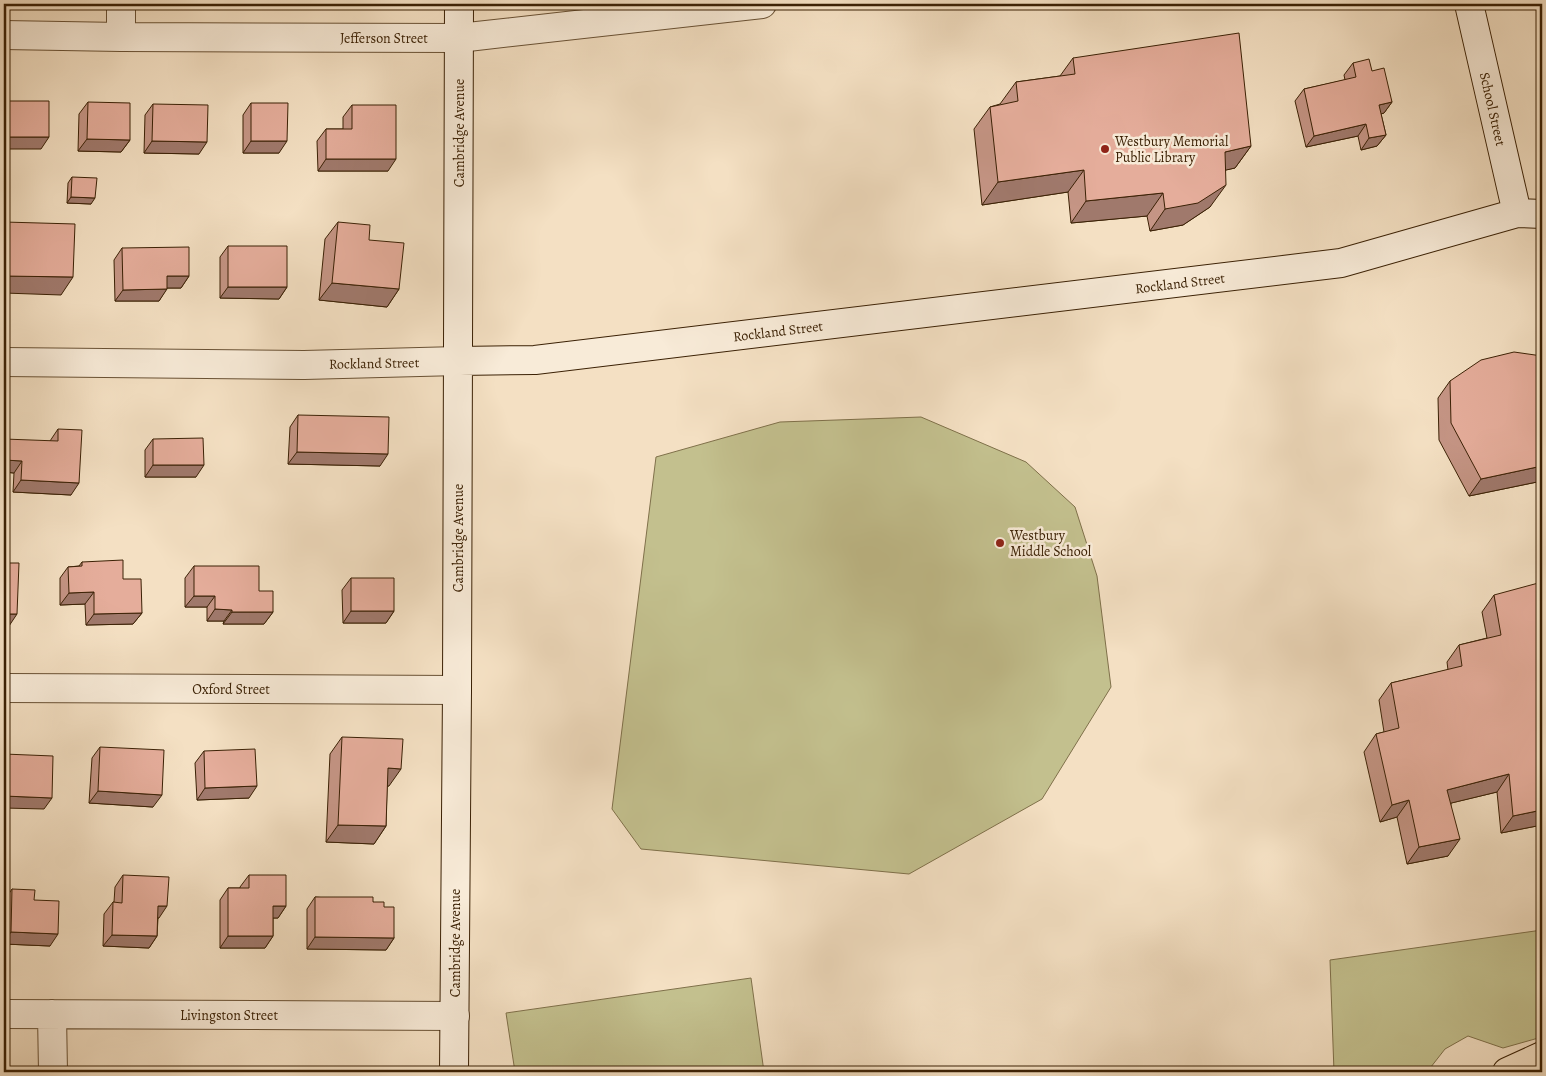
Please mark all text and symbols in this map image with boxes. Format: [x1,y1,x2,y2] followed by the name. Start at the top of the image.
[340,29,428,48] street label: Jefferson Street
[1475,70,1510,148] street label: School Street
[450,79,469,187] street label: Cambridge Avenue
[1114,132,1229,167] place label: Westbury Memorial Public Library
[1099,143,1111,155] marker: Westbury Memorial Public Library
[1134,269,1226,298] street label: Rockland Street
[732,317,824,346] street label: Rockland Street
[329,353,420,374] street label: Rockland Street
[449,484,468,592] street label: Cambridge Avenue
[1009,526,1092,561] place label: Westbury Middle School
[994,537,1006,549] marker: Westbury Middle School
[192,680,270,699] street label: Oxford Street
[446,889,465,997] street label: Cambridge Avenue
[180,1006,278,1025] street label: Livingston Street

